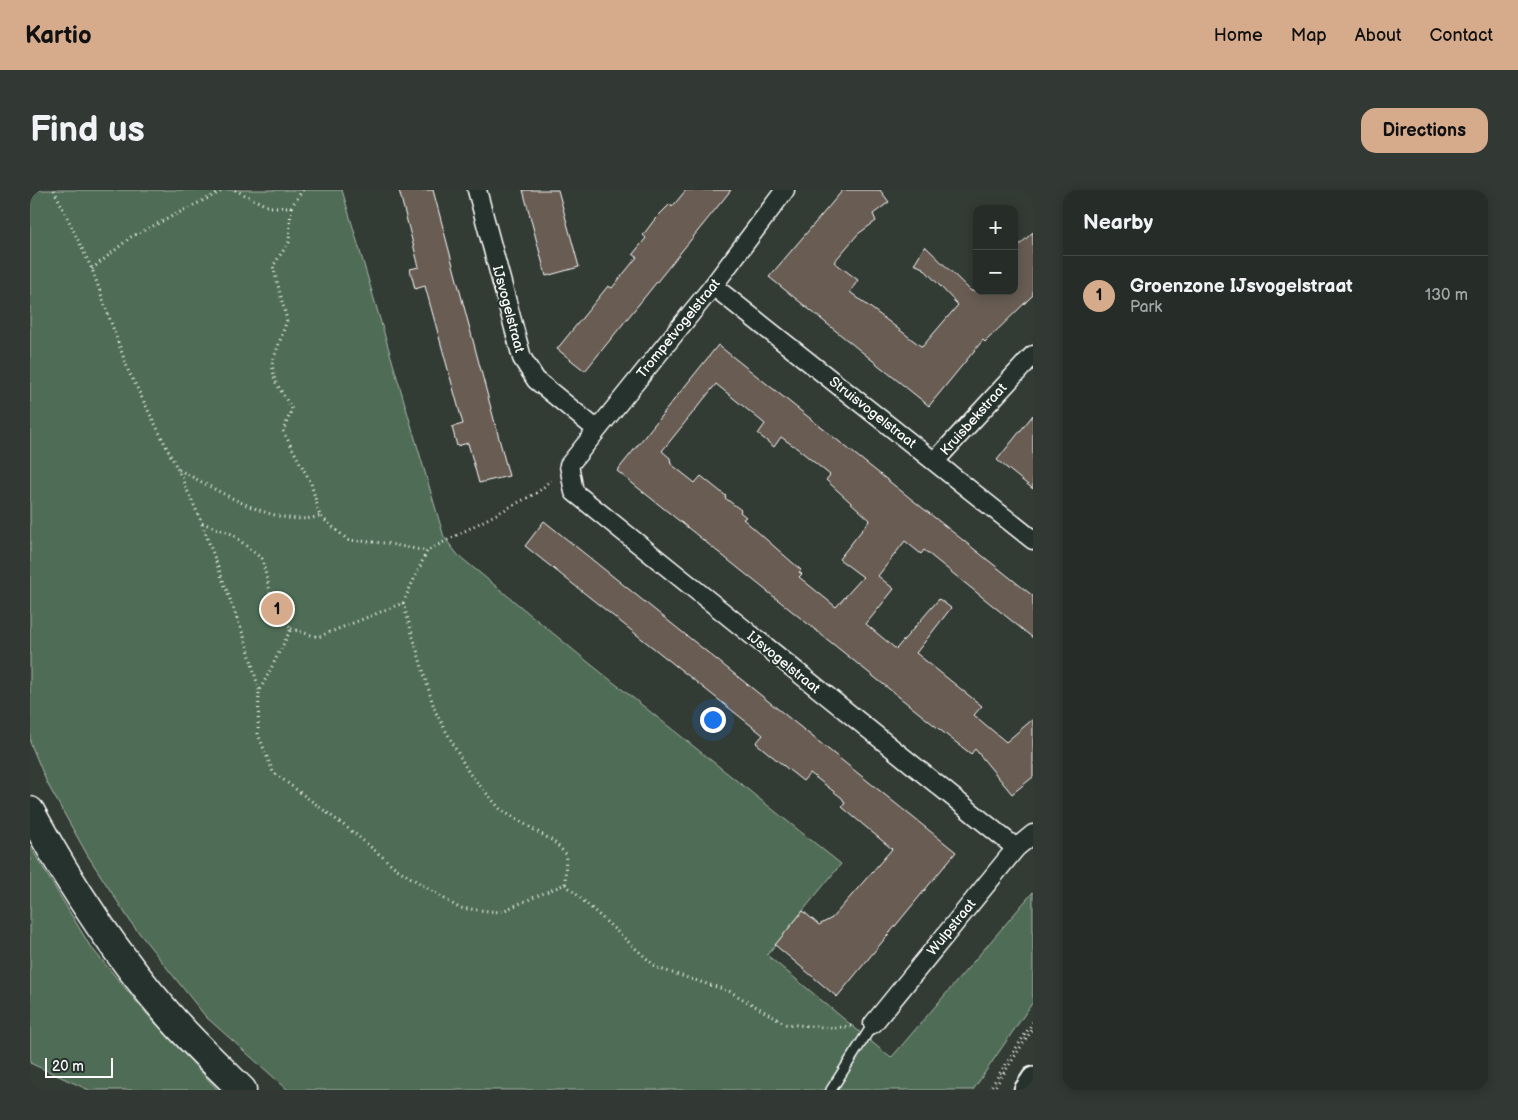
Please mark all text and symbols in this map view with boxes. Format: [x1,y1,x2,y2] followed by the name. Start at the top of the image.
[25,21,92,50] text: Kartio
[1214,25,1263,46] text: Home
[1291,25,1327,46] text: Map
[1355,25,1402,46] text: About
[1430,25,1493,46] text: Contact
[1361,108,1488,153] button: Directions
[30,109,145,152] text: Find us
[973,205,1018,295] map controls
[973,205,1018,250] button: +
[1083,210,1153,235] text: Nearby
[973,250,1018,295] button: −
[489,264,528,355] street label: IJsvogelstraat
[633,275,724,381] street label: Trompetvogelstraat
[1130,275,1353,298] text: Groenzone IJsvogelstraat
[1096,286,1102,305] text: 1
[1425,286,1468,305] text: 130 m
[1130,298,1162,317] text: Park
[826,373,920,452] street label: Struisvogelstraat
[937,379,1011,459] street label: Kruisbekstraat
[261,590,293,628] pin: 1
[744,628,824,697] street label: IJsvogelstraat
[700,707,726,733] your location
[924,895,980,959] street label: Wulpstraat
[45,1055,112,1078] scale bar
[52,1058,84,1075] text: 20 m

